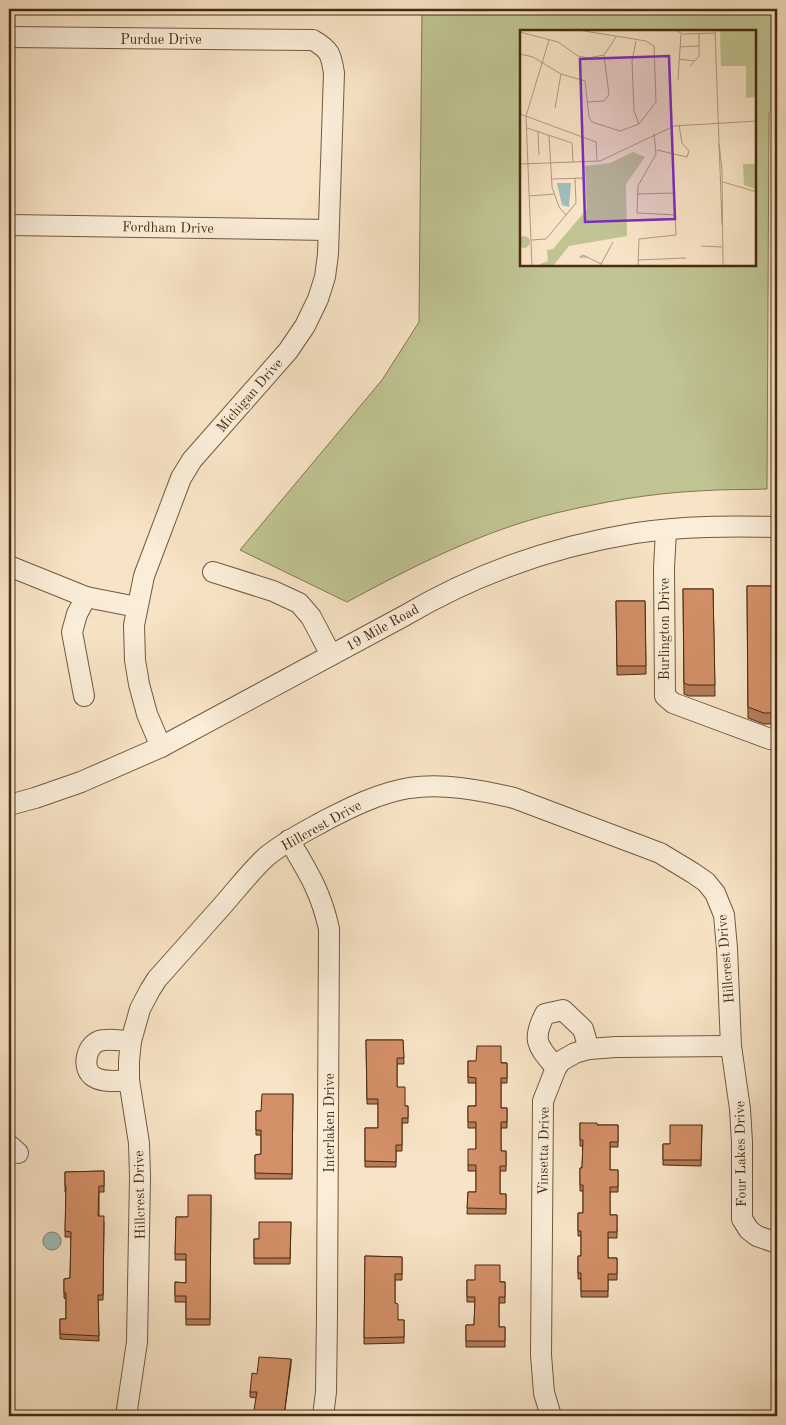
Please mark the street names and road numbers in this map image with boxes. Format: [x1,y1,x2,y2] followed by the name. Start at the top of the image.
[120,33,202,47] street label: Purdue Drive
[122,220,214,236] street label: Fordham Drive
[214,356,285,435] street label: Michigan Drive
[658,578,672,680] street label: Burlington Drive
[344,602,421,654] street label: 19 Mile Road
[279,798,364,854] street label: Hillcrest Drive
[715,914,737,1004] street label: Hillcrest Drive
[323,1073,337,1173] street label: Interlaken Drive
[733,1101,749,1207] street label: Four Lakes Drive
[536,1107,552,1195] street label: Vinsetta Drive
[132,1150,148,1240] street label: Hillcrest Drive

